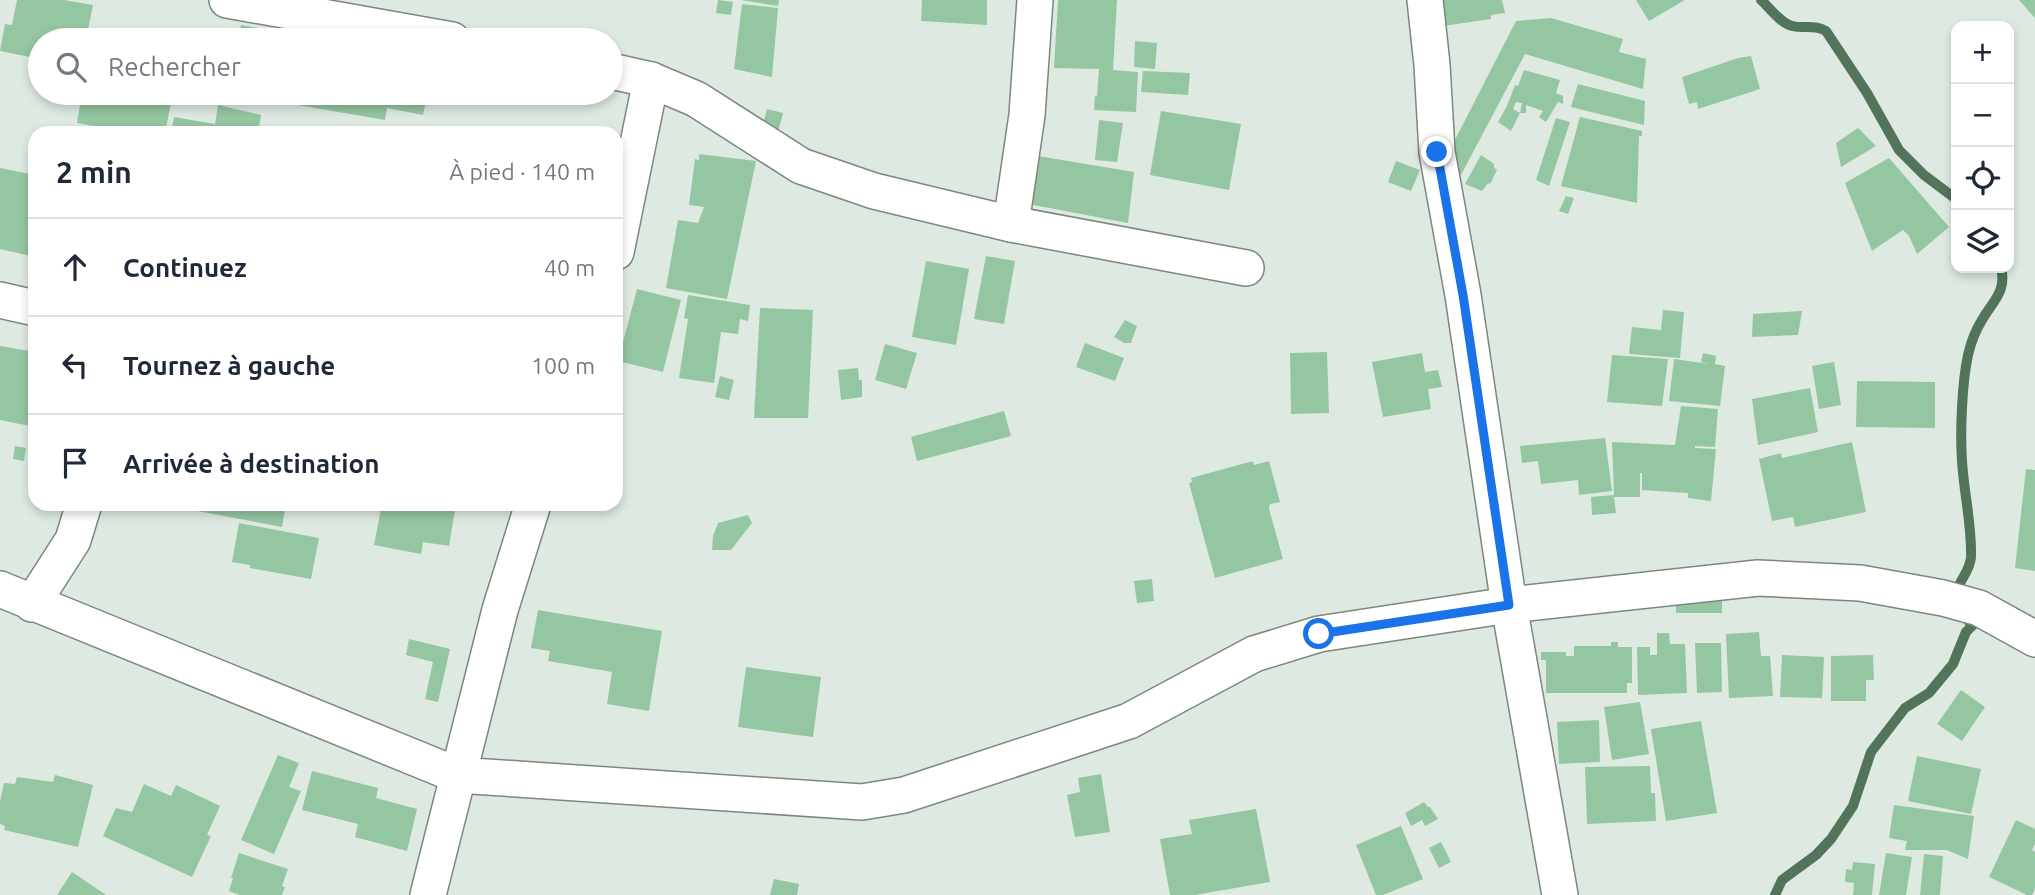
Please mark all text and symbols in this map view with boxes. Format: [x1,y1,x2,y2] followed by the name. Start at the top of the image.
[1951,21,2014,273] map controls
[1951,21,2014,84] button: +
[28,28,623,105] search box
[52,48,90,86] icon: search
[108,52,241,81] text: Rechercher
[1951,84,2014,147] button: −
[1421,136,1452,167] route end
[1951,147,2014,210] button: locate
[56,155,132,189] text: 2 min
[449,159,595,184] text: À pied · 140 m
[1951,210,2014,273] button: layers
[56,248,94,286] icon: ahead
[123,253,247,282] text: Continuez
[544,255,595,280] text: 40 m
[56,346,94,384] icon: left
[123,351,335,380] text: Tournez à gauche
[531,353,595,378] text: 100 m
[56,444,94,482] icon: arrive
[123,449,379,478] text: Arrivée à destination
[1303,618,1334,649] route start

